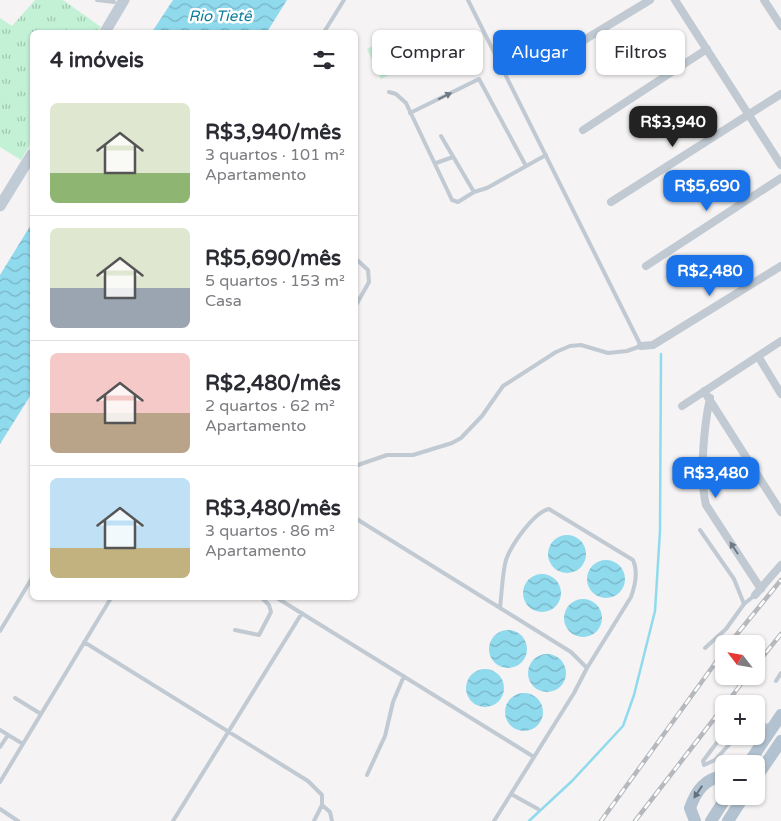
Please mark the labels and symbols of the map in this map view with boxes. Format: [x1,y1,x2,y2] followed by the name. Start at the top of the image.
[189,7,253,25] water label: Rio Tietê
[437,92,452,100] one-way arrow
[627,106,719,148] pin: R$3,940
[661,170,753,212] pin: R$5,690
[664,254,756,297] pin: R$2,480
[670,456,762,499] pin: R$3,480
[729,541,739,555] one-way arrow
[715,635,765,685] north arrow
[693,785,703,799] one-way arrow

